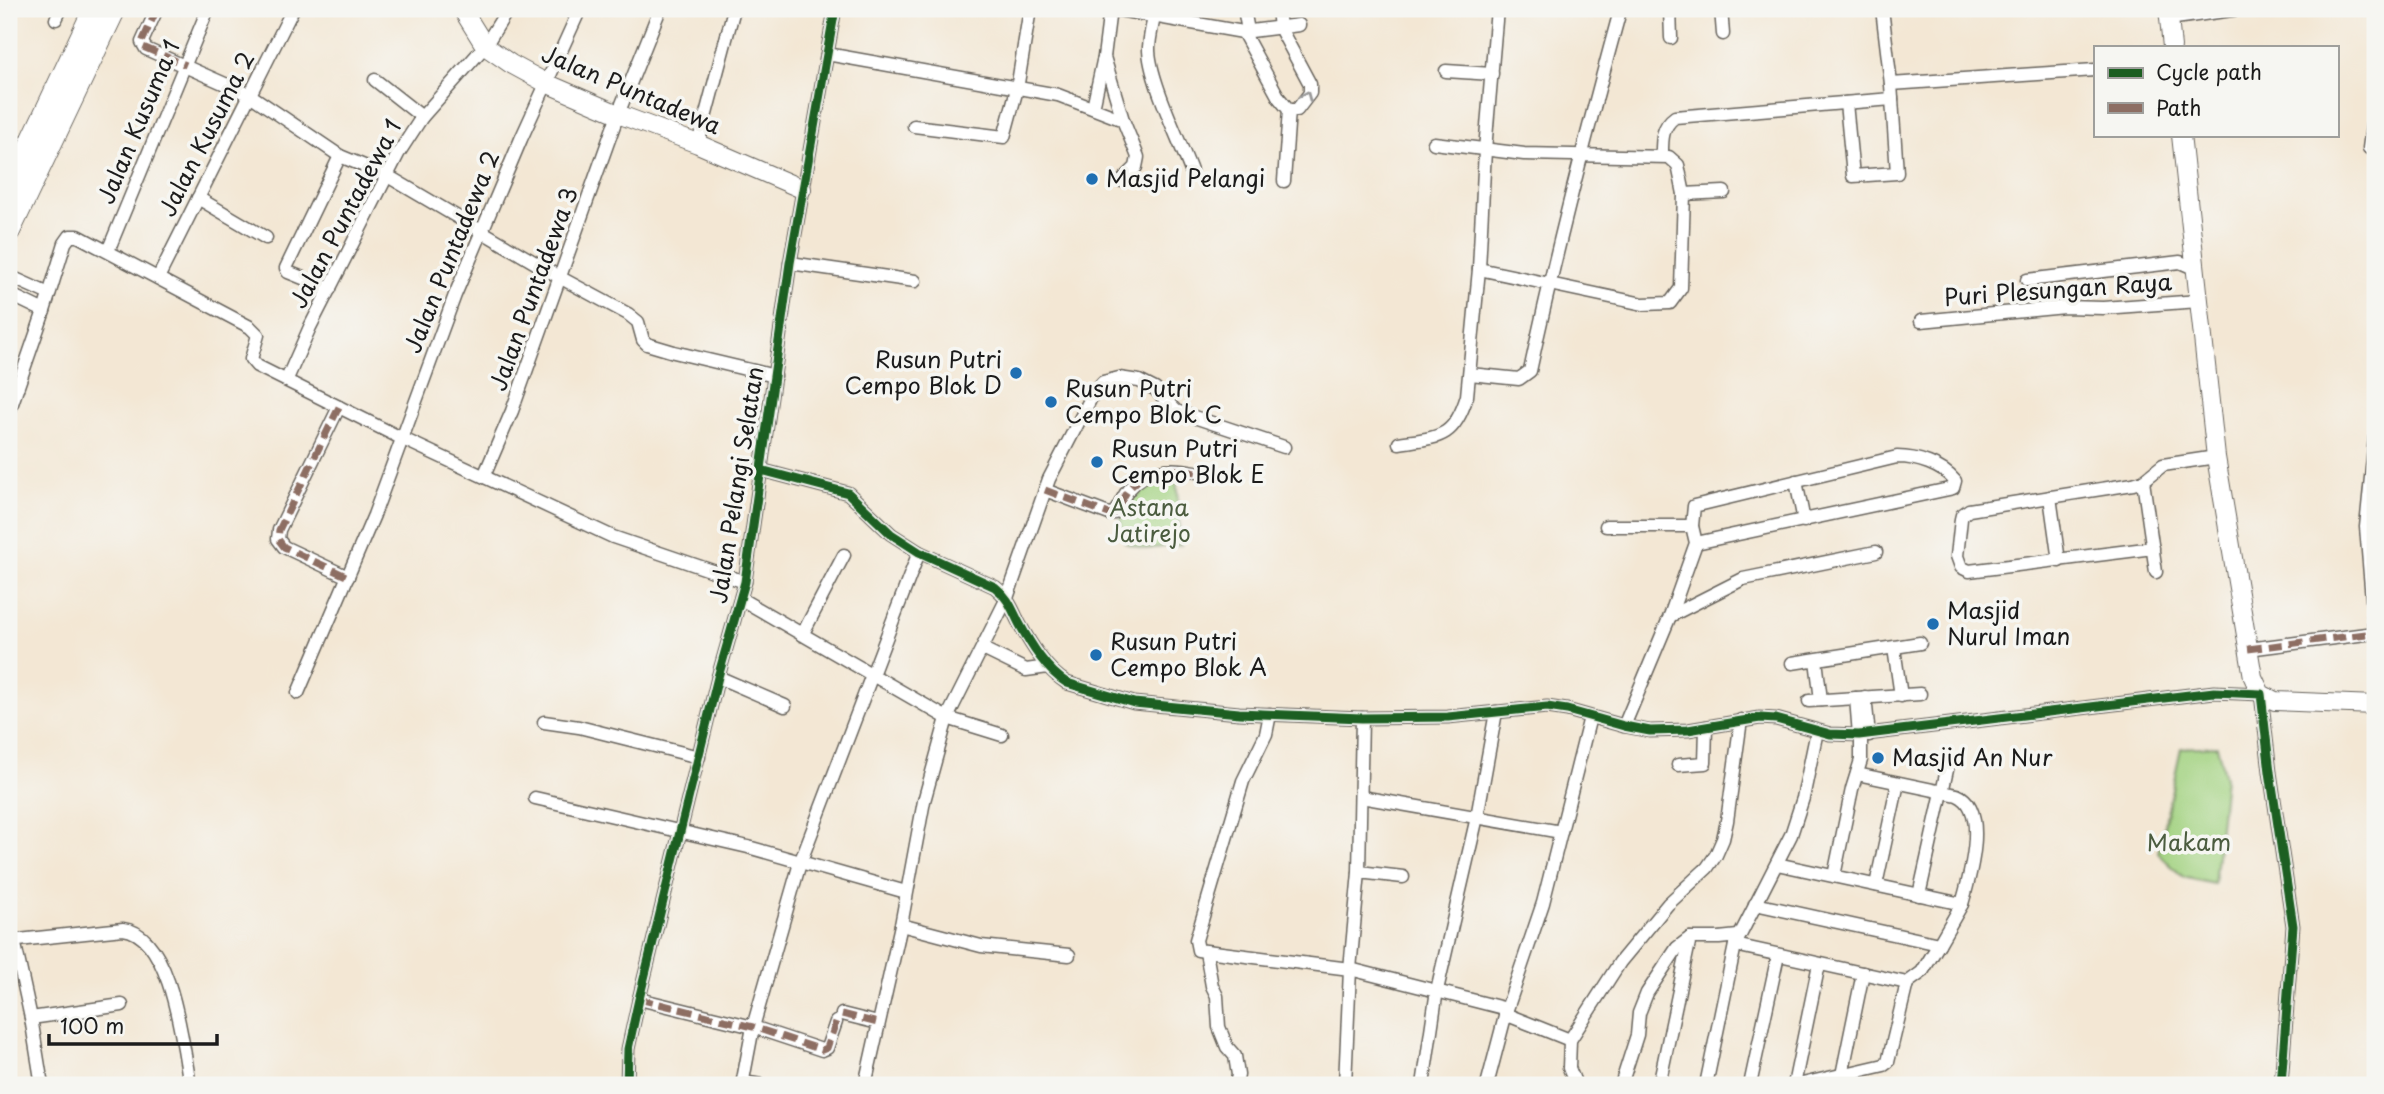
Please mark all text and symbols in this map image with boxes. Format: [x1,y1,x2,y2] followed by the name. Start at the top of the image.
[87,34,188,209] street label: Jalan Kusuma 1
[537,35,727,142] street label: Jalan Puntadewa
[149,45,262,222] street label: Jalan Kusuma 2
[2094,46,2338,136] legend
[2156,55,2262,87] text: Cycle path
[1297,91,1311,103] one-way arrow
[2156,91,2201,123] text: Path
[280,112,409,314] street label: Jalan Puntadewa 1
[394,145,507,358] street label: Jalan Puntadewa 2
[1106,160,1265,195] place label: Masjid Pelangi
[1084,171,1100,187] marker: Masjid Pelangi
[479,182,586,395] street label: Jalan Puntadewa 3
[1943,263,2174,314] street label: Puri Plesungan Raya
[844,341,1002,402] place label: Rusun Putri Cempo Blok D
[700,364,772,606] street label: Jalan Pelangi Selatan
[1008,365,1024,381] marker: Rusun Putri Cempo Blok D
[1065,370,1222,431] place label: Rusun Putri Cempo Blok C
[1043,394,1059,410] marker: Rusun Putri Cempo Blok C
[1111,430,1265,491] place label: Rusun Putri Cempo Blok E
[1089,454,1105,470] marker: Rusun Putri Cempo Blok E
[1107,489,1191,550] park label: Astana Jatirejo
[1947,592,2070,653] place label: Masjid Nurul Iman
[1925,616,1941,632] marker: Masjid Nurul Iman
[1110,623,1267,684] place label: Rusun Putri Cempo Blok A
[1088,647,1104,663] marker: Rusun Putri Cempo Blok A
[1892,739,2053,774] place label: Masjid An Nur
[1870,750,1886,766] marker: Masjid An Nur
[2147,824,2231,859] park label: Makam
[49,1003,217,1047] scale bar
[60,1009,124,1041] text: 100 m

